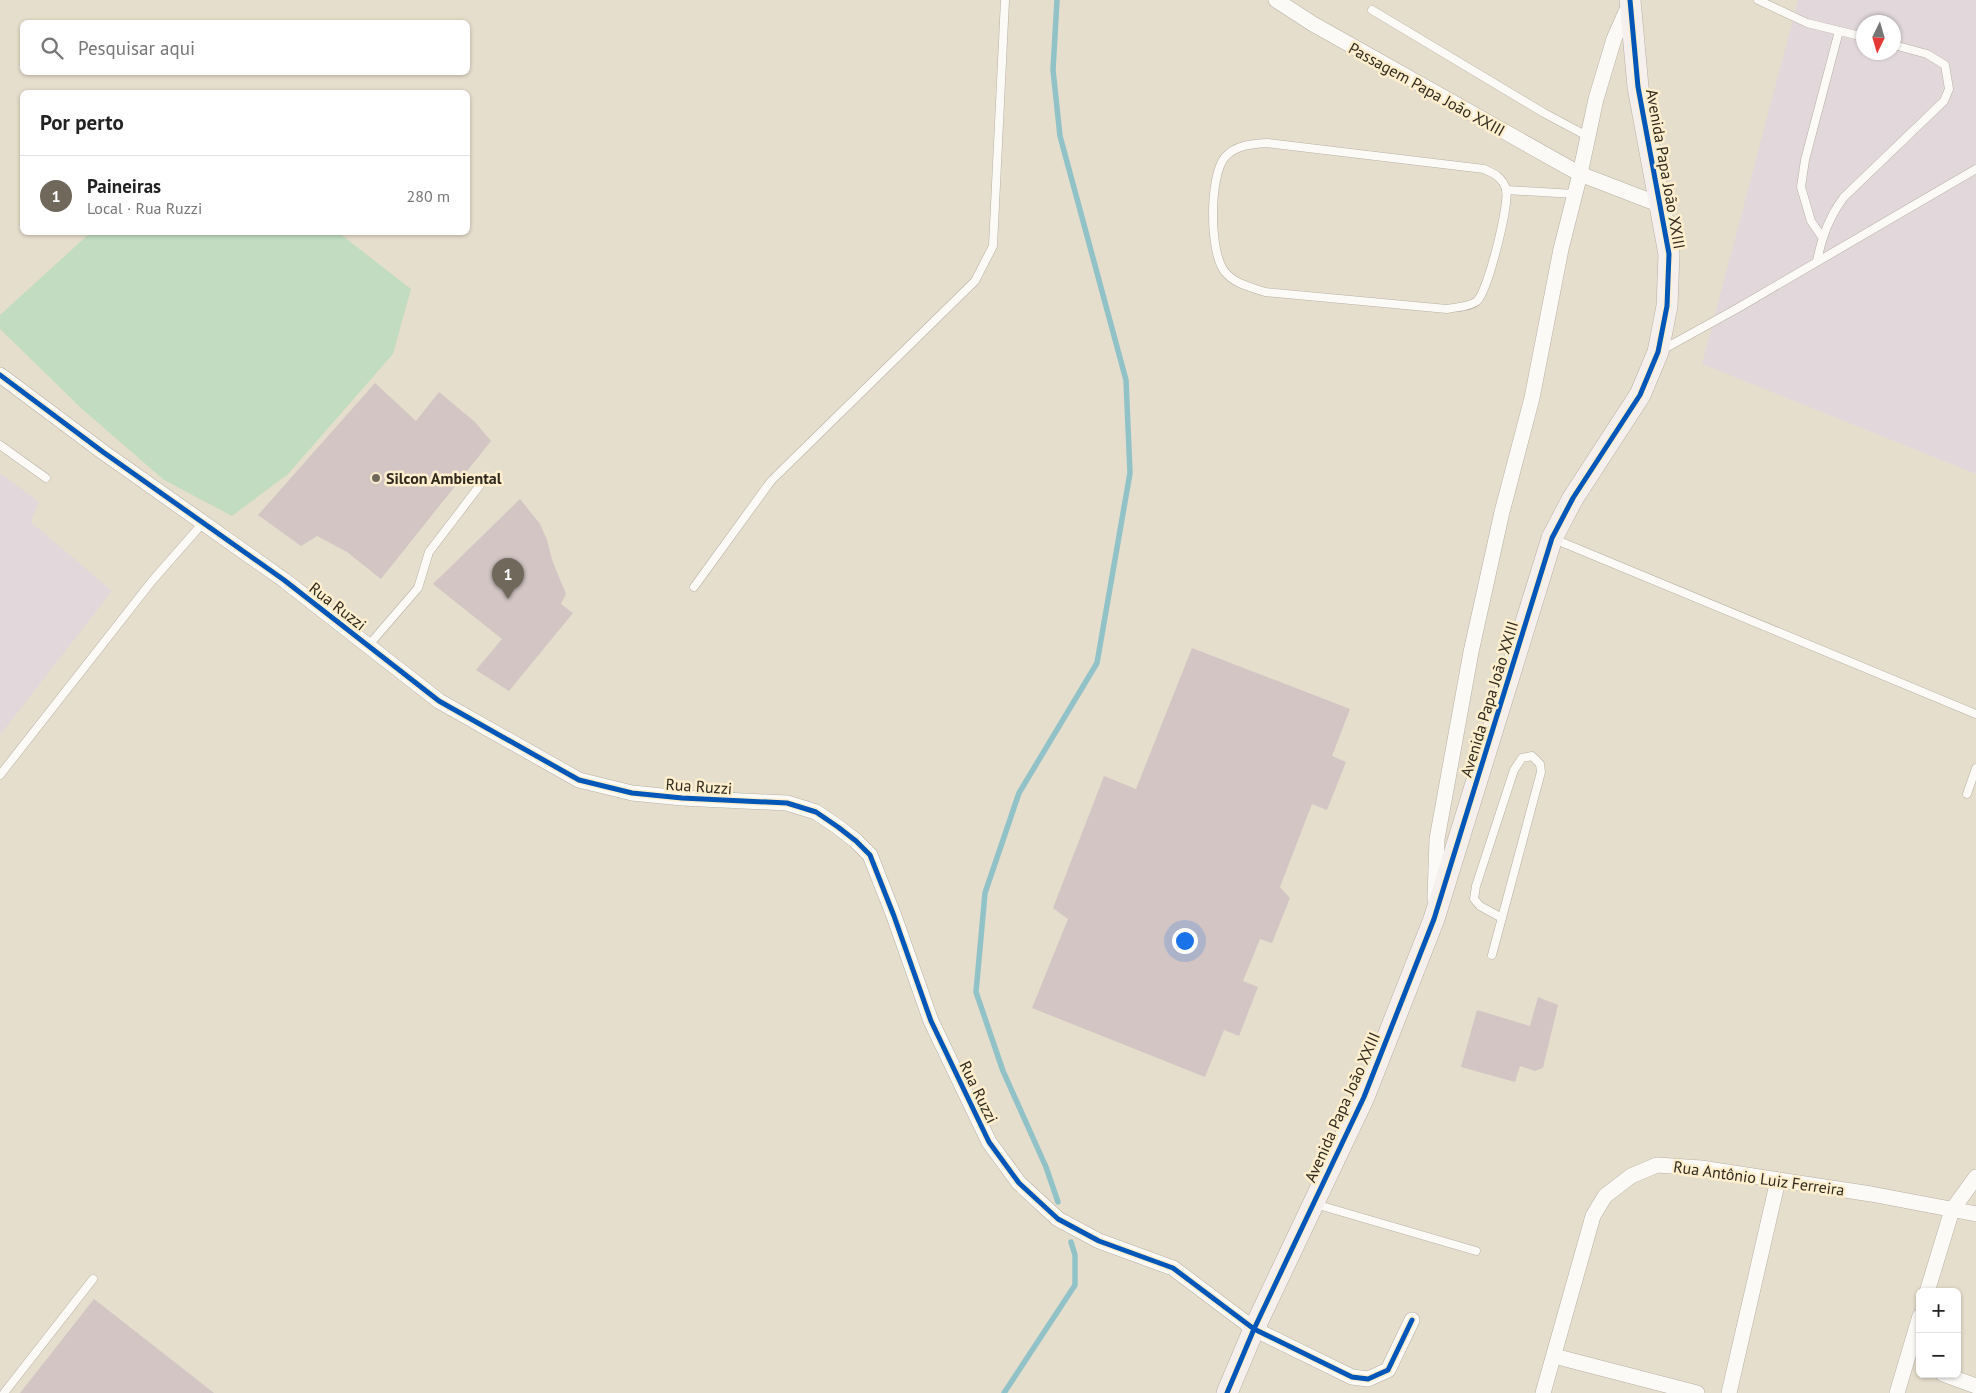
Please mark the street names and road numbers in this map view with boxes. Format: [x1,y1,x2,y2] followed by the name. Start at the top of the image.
[1345,38,1509,140] street label: Passagem Papa João XXIII
[1642,87,1690,251] street label: Avenida Papa João XXIII
[306,578,370,634] street label: Rua Ruzzi
[1456,618,1522,780] street label: Avenida Papa João XXIII
[665,774,733,798] street label: Rua Ruzzi
[1300,1029,1384,1185] street label: Avenida Papa João XXIII
[955,1058,1003,1126] street label: Rua Ruzzi
[1672,1156,1846,1200] street label: Rua Antônio Luiz Ferreira

